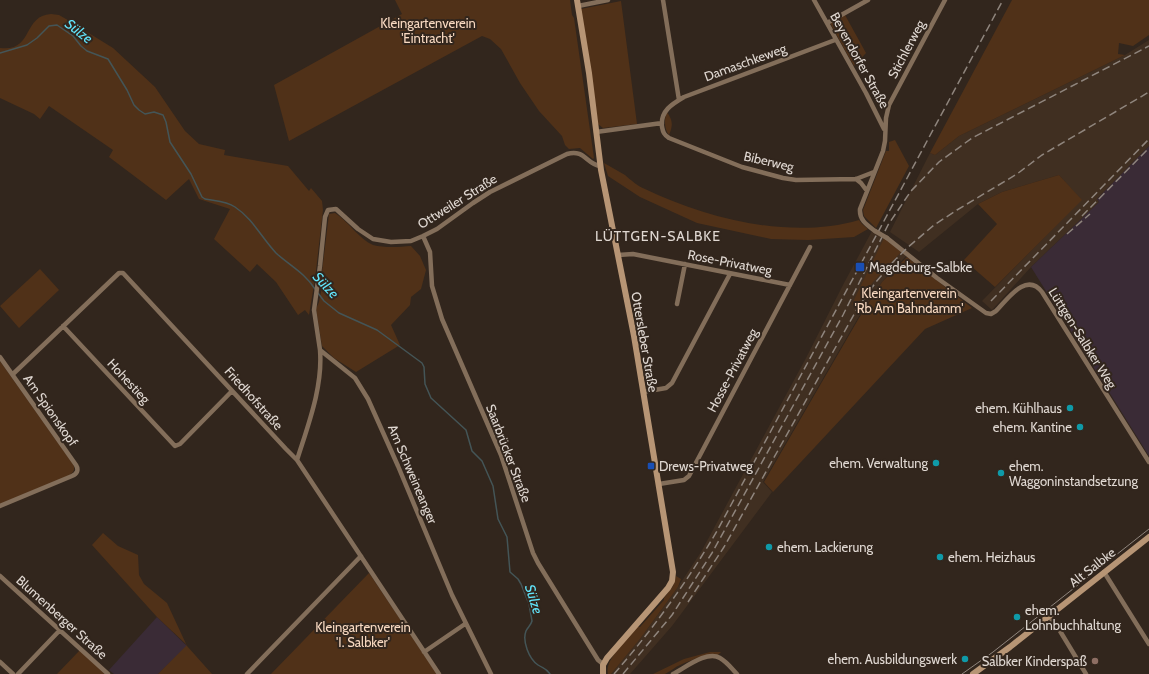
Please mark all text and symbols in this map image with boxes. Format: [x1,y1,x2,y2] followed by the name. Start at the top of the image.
[827,9,893,111] street label: Beyendorfer Straße
[62,15,97,48] water label: Sülze
[380,15,476,46] park label: Kleingartenverein 'Eintracht'
[884,17,928,81] street label: Stichlerweg
[702,40,789,84] street label: Damaschkeweg
[742,147,796,175] street label: Biberweg
[414,170,500,232] street label: Ottweiler Straße
[595,227,721,245] district label: LÜTTGEN-SALBKE
[686,246,774,278] street label: Rose-Privatweg
[869,259,973,275] place label: Magdeburg-Salbke
[854,261,866,273] marker: Magdeburg-Salbke
[309,268,343,303] water label: Sülze
[854,285,964,316] park label: Kleingartenverein 'Rb Am Bahndamm'
[1045,285,1121,392] street label: Lüttgen-Salbker Weg
[628,291,662,394] street label: Ottersleber Straße
[703,325,761,415] street label: Hosse-Privatweg
[104,355,154,407] street label: Hohestieg
[221,363,287,433] street label: Friedhofstraße
[20,371,82,449] street label: Am Spionskopf
[975,400,1063,416] place label: ehem. Kühlhaus
[483,402,535,505] street label: Saarbrücker Straße
[1065,403,1075,413] marker: ehem. Kühlhaus
[993,419,1072,435] place label: ehem. Kantine
[385,422,441,527] street label: Am Schweineanger
[1075,422,1085,432] marker: ehem. Kantine
[829,455,929,471] place label: ehem. Verwaltung
[659,458,753,474] place label: Drews-Privatweg
[931,458,941,468] marker: ehem. Verwaltung
[1009,458,1139,489] place label: ehem. Waggoninstandsetzung
[646,461,656,471] marker: Drews-Privatweg
[996,468,1006,478] marker: ehem. Waggoninstandsetzung
[777,539,873,555] place label: ehem. Lackierung
[764,542,774,552] marker: ehem. Lackierung
[1066,544,1119,590] street label: Alt Salbke
[948,549,1036,565] place label: ehem. Heizhaus
[935,552,945,562] marker: ehem. Heizhaus
[13,572,111,662] street label: Blumenberger Straße
[521,582,547,617] water label: Sülze
[1025,602,1122,633] place label: ehem. Lohnbuchhaltung
[1012,612,1022,622] marker: ehem. Lohnbuchhaltung
[315,619,411,650] park label: Kleingartenverein 'I. Salbker'
[827,651,957,667] place label: ehem. Ausbildungswerk
[982,653,1087,669] place label: Salbker Kinderspaß
[960,654,970,664] marker: ehem. Ausbildungswerk
[1090,656,1100,666] marker: Salbker Kinderspaß

